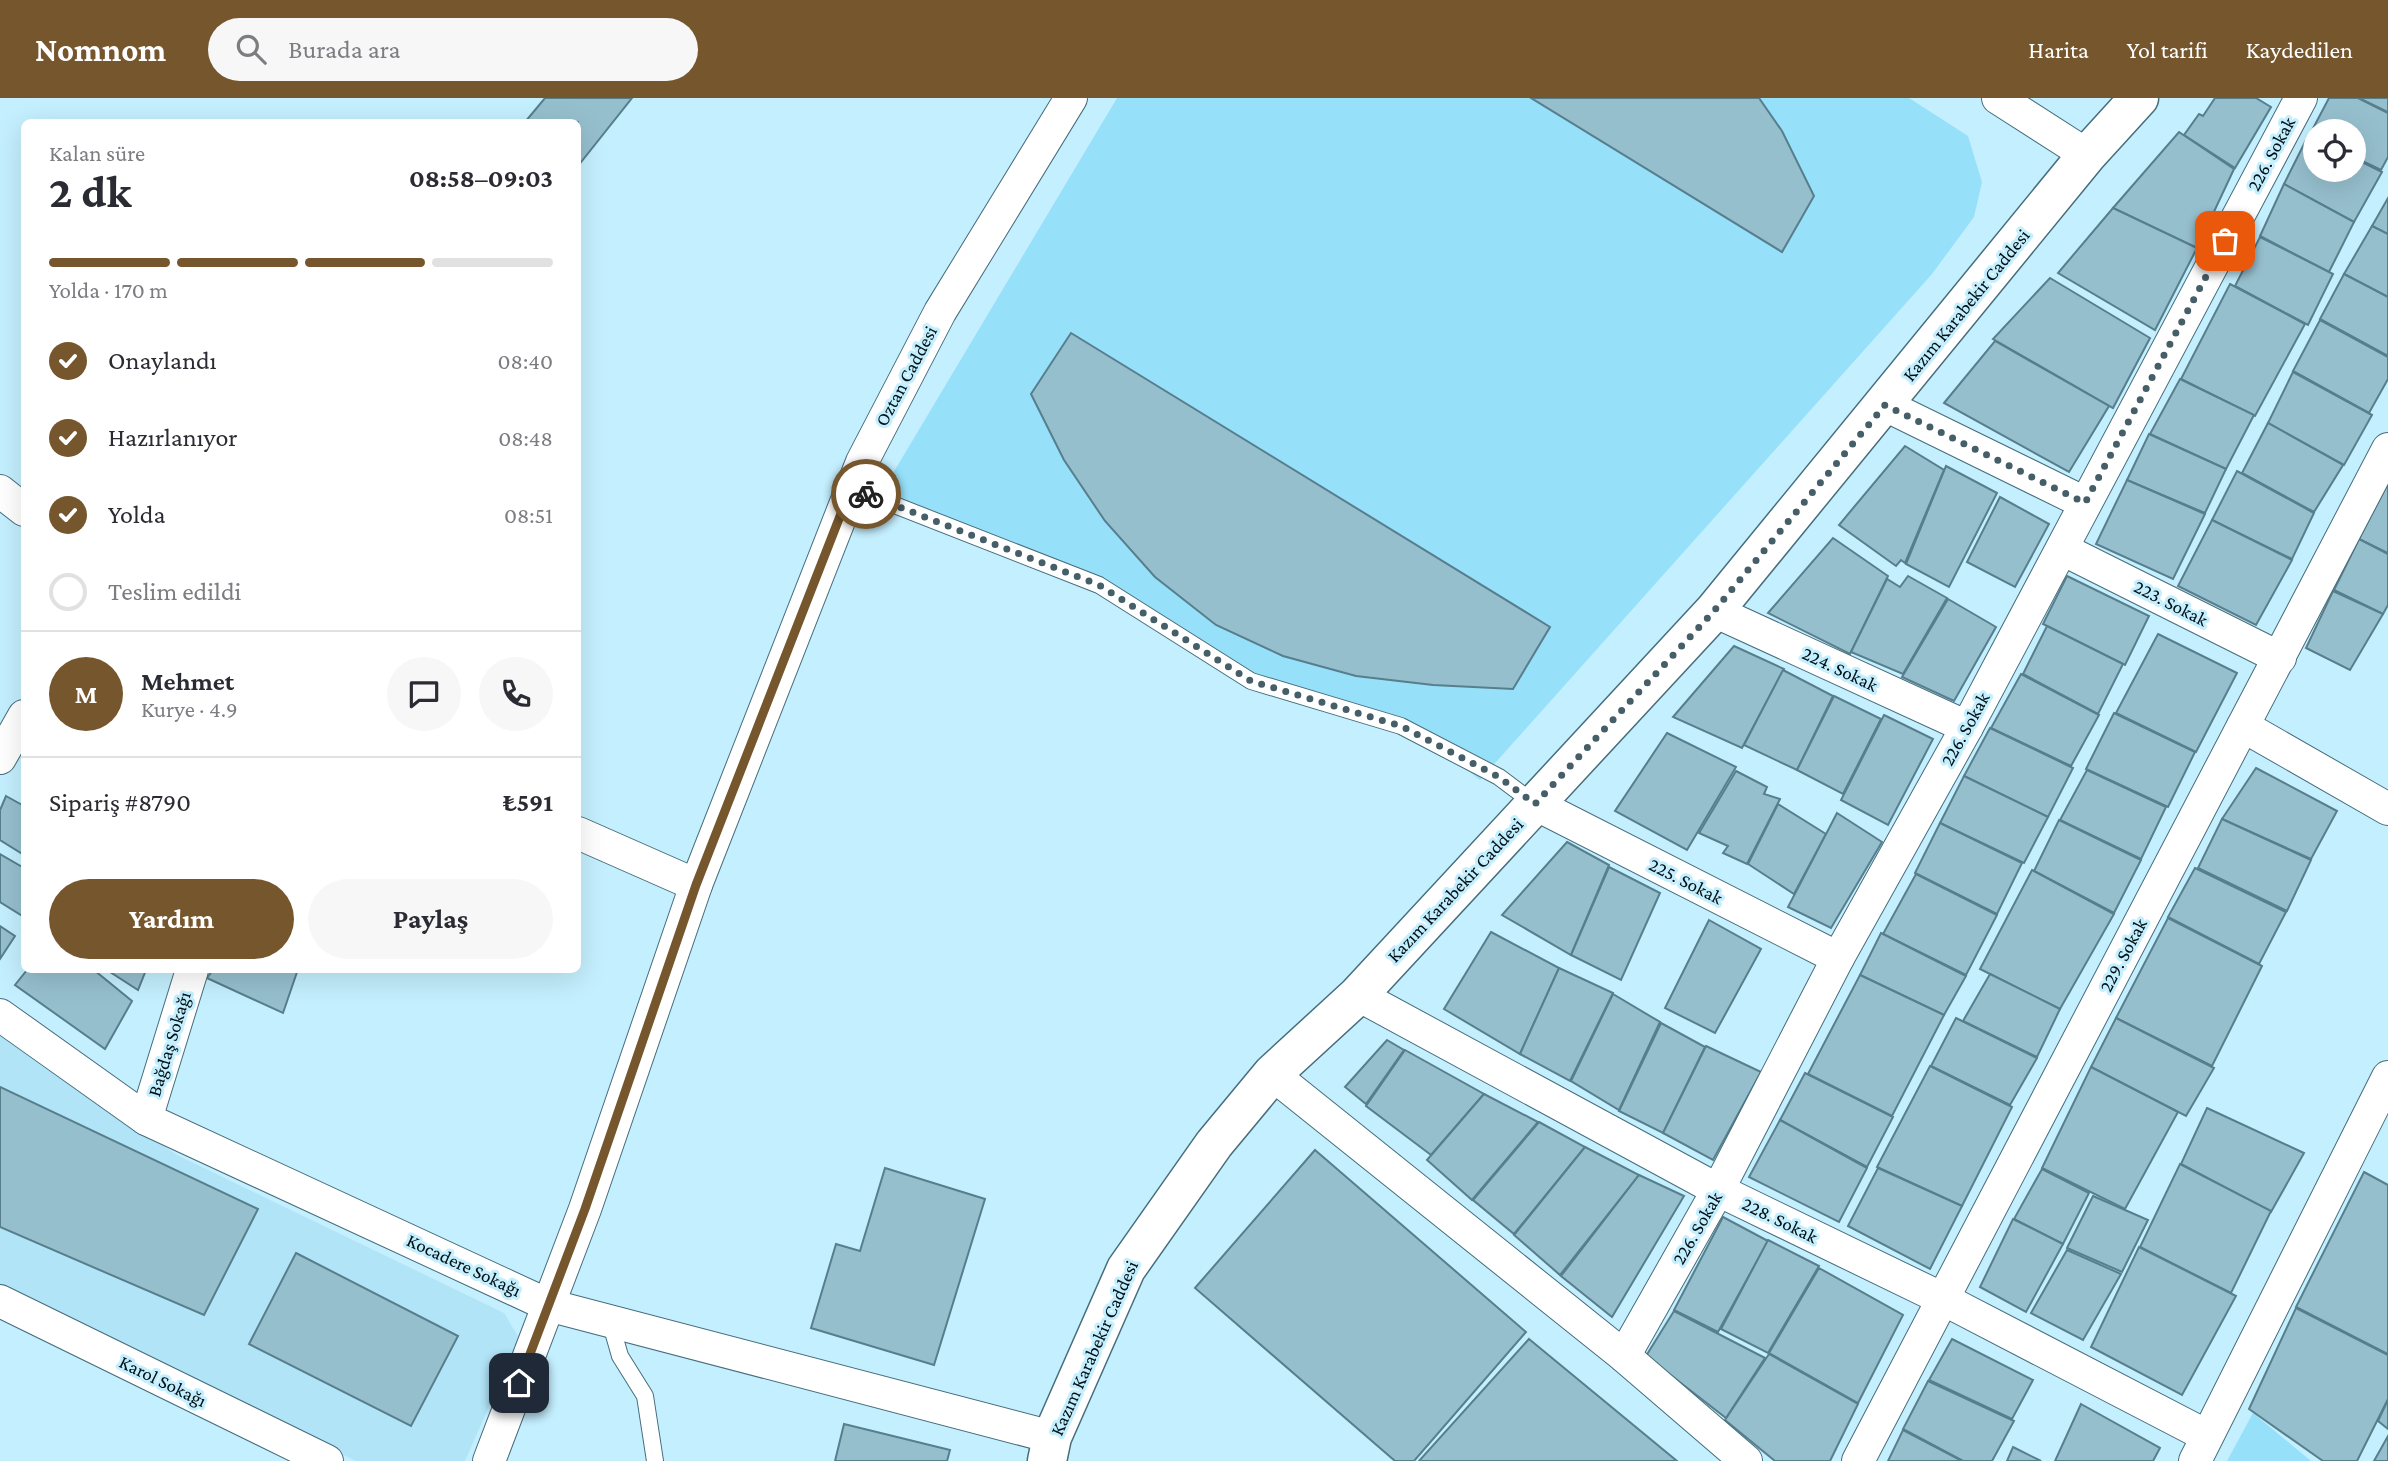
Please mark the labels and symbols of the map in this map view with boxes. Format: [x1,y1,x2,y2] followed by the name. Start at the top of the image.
[2243,113,2300,194] street label: 226. Sokak
[2195,211,2255,271] pin
[1898,225,2034,385] street label: Kazım Karabekir Caddesi
[871,322,941,430] street label: Oztan Caddesi
[831,459,901,529] courier
[2131,576,2212,631] street label: 223. Sokak
[1799,642,1882,696] street label: 224. Sokak
[1936,688,1994,769] street label: 226. Sokak
[1383,814,1527,966] street label: Kazım Karabekir Caddesi
[1646,854,1727,909] street label: 225. Sokak
[2095,914,2152,995] street label: 229. Sokak
[143,989,195,1099] street label: Bağdaş Sokağı
[1668,1187,1727,1268] street label: 226. Sokak
[1739,1193,1822,1248] street label: 228. Sokak
[404,1229,524,1301] street label: Kocadere Sokağı
[1046,1257,1142,1439] street label: Kazım Karabekir Caddesi
[116,1351,210,1411] street label: Karol Sokağı
[489,1353,549,1413] pin

